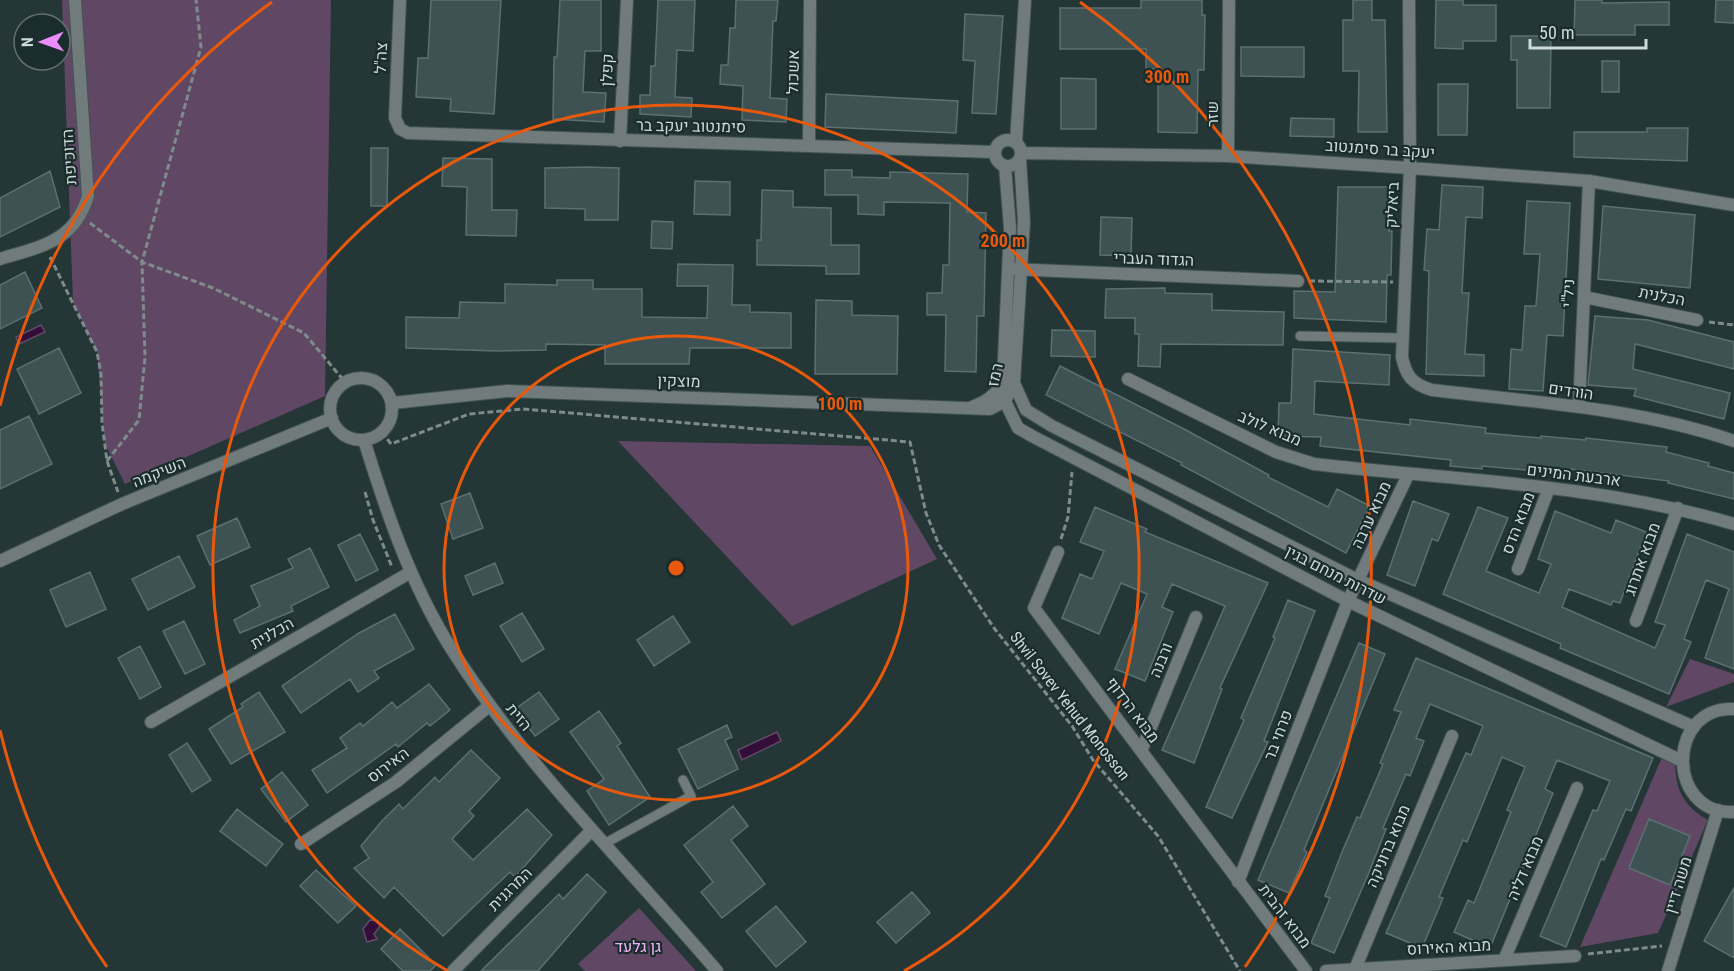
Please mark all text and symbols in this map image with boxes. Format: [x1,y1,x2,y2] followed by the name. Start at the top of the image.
[12,12,72,72] north arrow
[1530,12,1646,50] scale bar
[1539,22,1574,43] text: 50 m
[18,37,37,47] text: N
[371,42,391,74] street label: צה"ל
[783,50,803,94] street label: אשכול
[597,53,617,87] street label: קפלן
[1145,66,1189,87] text: 300 m
[1203,101,1222,127] street label: שזר
[636,116,746,136] street label: סימנטוב יעקב בר
[58,128,80,186] street label: הדוכיפת
[1324,136,1436,162] street label: יעקב בר סימנטוב
[1381,181,1403,229] street label: ביאליק
[981,230,1025,251] text: 200 m
[1113,248,1195,270] street label: הגדוד העברי
[1558,278,1578,308] street label: ניל"י
[1637,282,1687,310] street label: הכלנית
[983,361,1007,389] street label: רמז
[657,371,701,391] street label: מוצקין
[1547,378,1595,404] street label: הורדים
[818,393,862,414] text: 100 m
[1236,406,1304,450] street label: מבוא לולב
[129,453,189,491] street label: השיקמה
[1526,460,1622,490] street label: ארבעת המינים
[1347,478,1395,552] street label: מבוא ערבה
[1497,489,1539,557] street label: מבוא הדס
[1620,520,1664,598] street label: מבוא אתרוג
[1282,541,1390,609] street label: שדרות מנחם בגין
[666,558,686,578] centre of rings
[247,613,297,653] street label: הכלנית
[1006,628,1134,784] street label: Shvil Sovev Yehud Monosson
[1145,640,1177,680] street label: ורבנה
[1102,674,1164,746] street label: מבוא הרדוף
[502,699,536,735] street label: הזית
[1260,707,1296,763] street label: פרחי בר
[363,743,413,787] street label: האירוס
[1362,802,1414,890] street label: מבוא ברוניקה
[1503,833,1547,903] street label: מבוא דליה
[1660,854,1696,916] street label: משה דיין
[484,863,536,915] street label: המרגנית
[1255,880,1315,952] street label: מבוא זהבית
[1406,935,1492,959] street label: מבוא האירוס
[615,937,661,956] park label: גן גלעד

